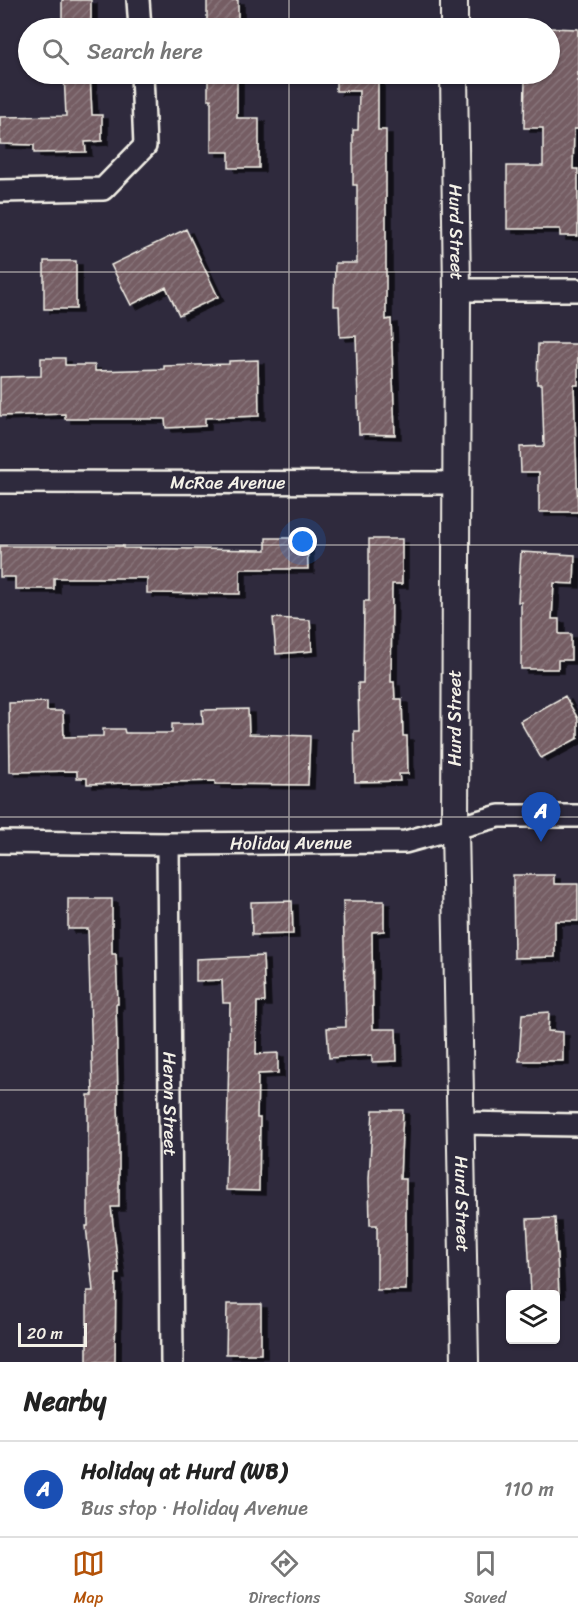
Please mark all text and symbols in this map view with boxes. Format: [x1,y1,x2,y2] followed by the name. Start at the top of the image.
[18,18,560,84] search box
[87,32,203,71] text: Search here
[39,35,72,68] icon: search
[440,184,473,281] street label: Hurd Street
[170,466,286,499] street label: McRae Avenue
[288,527,317,556] your location
[439,670,471,766] street label: Hurd Street
[522,792,560,842] pin: A
[230,826,352,859] street label: Holiday Avenue
[154,1051,186,1157] street label: Heron Street
[445,1155,479,1253] street label: Hurd Street
[506,1290,560,1344] map controls
[506,1290,560,1344] button: layers
[27,1319,63,1348] text: 20 m
[18,1320,87,1348] scale bar
[24,1378,106,1424] text: Nearby
[81,1452,287,1491] text: Holiday at Hurd (WB)
[37,1472,50,1507] text: A
[504,1472,554,1507] text: 110 m
[81,1491,308,1526] text: Bus stop · Holiday Avenue
[72,1547,105,1612] tab: Map
[249,1547,320,1612] tab: Directions
[464,1547,506,1612] tab: Saved

